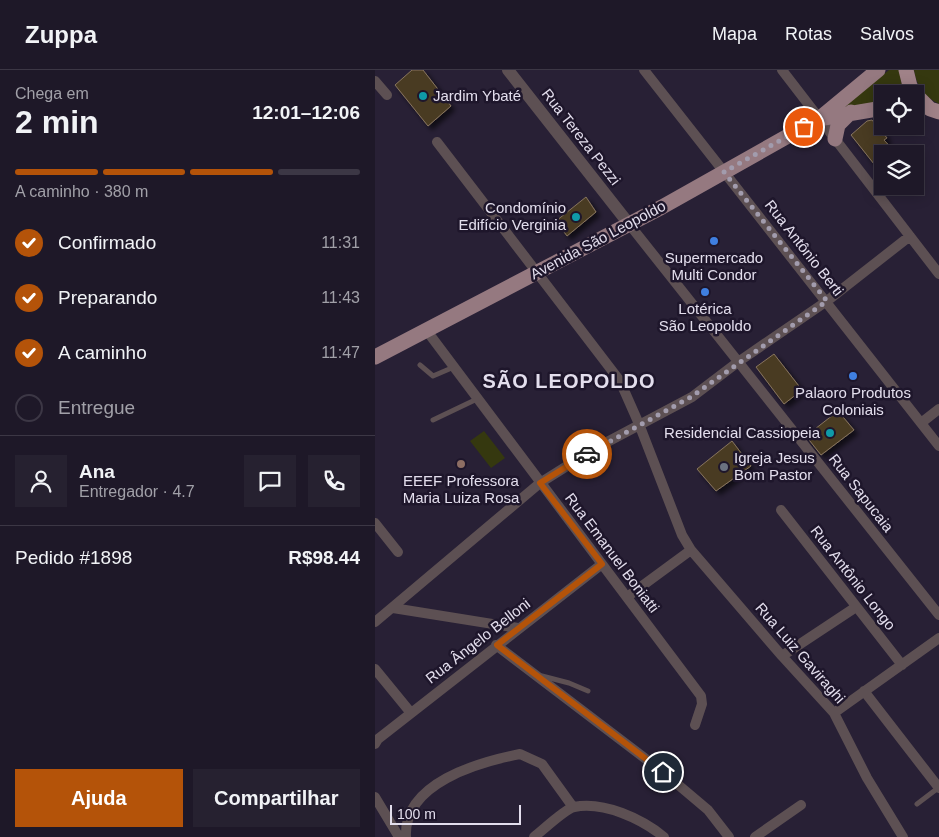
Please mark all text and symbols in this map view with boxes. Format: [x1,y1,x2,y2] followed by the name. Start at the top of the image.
[25,21,97,48] text: Zuppa
[712,24,757,44] text: Mapa
[785,24,832,44] text: Rotas
[860,24,914,44] text: Salvos
[15,85,89,102] text: Chega em
[539,85,624,188] street label: Rua Tereza Pezzi
[874,85,924,195] map controls
[874,85,924,135] button: locate
[433,87,521,104] place label: Jardim Ybaté
[417,90,429,102] marker: Jardim Ybaté
[252,102,360,123] text: 12:01–12:06
[15,104,99,140] text: 2 min
[783,106,825,148] pin
[790,113,818,141] icon: bag
[874,145,924,195] button: layers
[15,183,148,200] text: A caminho · 380 m
[762,196,847,299] street label: Rua Antônio Berti
[527,197,668,282] street label: Avenida São Leopoldo
[458,199,567,233] place label: Condomínio Edifício Verginia
[570,211,582,223] marker: Condomínio Edifício Verginia
[15,229,43,257] icon: check
[58,232,156,253] text: Confirmado
[321,234,360,251] text: 11:31
[708,235,720,247] marker: Supermercado Multi Condor
[665,249,763,283] place label: Supermercado Multi Condor
[15,284,43,312] icon: check
[699,286,711,298] marker: Lotérica São Leopoldo
[58,287,157,308] text: Preparando
[321,289,360,306] text: 11:43
[659,300,751,334] place label: Lotérica São Leopoldo
[15,339,43,367] icon: check
[58,342,147,363] text: A caminho
[321,344,360,361] text: 11:47
[482,370,656,392] district label: SÃO LEOPOLDO
[847,370,859,382] marker: Palaoro Produtos Coloniais
[795,384,911,418] place label: Palaoro Produtos Coloniais
[58,397,135,418] text: Entregue
[664,424,821,441] place label: Residencial Cassiopeia
[824,427,836,439] marker: Residencial Cassiopeia
[562,429,612,479] courier
[573,440,601,468] icon: car
[734,449,815,483] place label: Igreja Jesus Bom Pastor
[826,450,898,536] street label: Rua Sapucaia
[15,455,67,507] button: person
[244,455,296,507] button: chat
[308,455,360,507] button: phone
[455,458,467,470] marker: EEEF Professora Maria Luiza Rosa
[79,461,115,482] text: Ana
[718,461,730,473] marker: Igreja Jesus Bom Pastor
[403,472,520,506] place label: EEEF Professora Maria Luiza Rosa
[79,483,195,500] text: Entregador · 4.7
[562,490,663,616] street label: Rua Emanuel Boniatti
[807,522,899,633] street label: Rua Antônio Longo
[15,547,132,568] text: Pedido #1898
[288,547,360,568] text: R$98.44
[422,595,533,687] street label: Rua Ângelo Belloni
[752,599,849,706] street label: Rua Luiz Gaviraghi
[642,751,684,793] pin
[649,758,677,786] icon: home
[15,769,183,827] button: Ajuda
[193,769,360,827] button: Compartilhar
[390,802,521,825] scale bar
[397,806,436,822] text: 100 m

